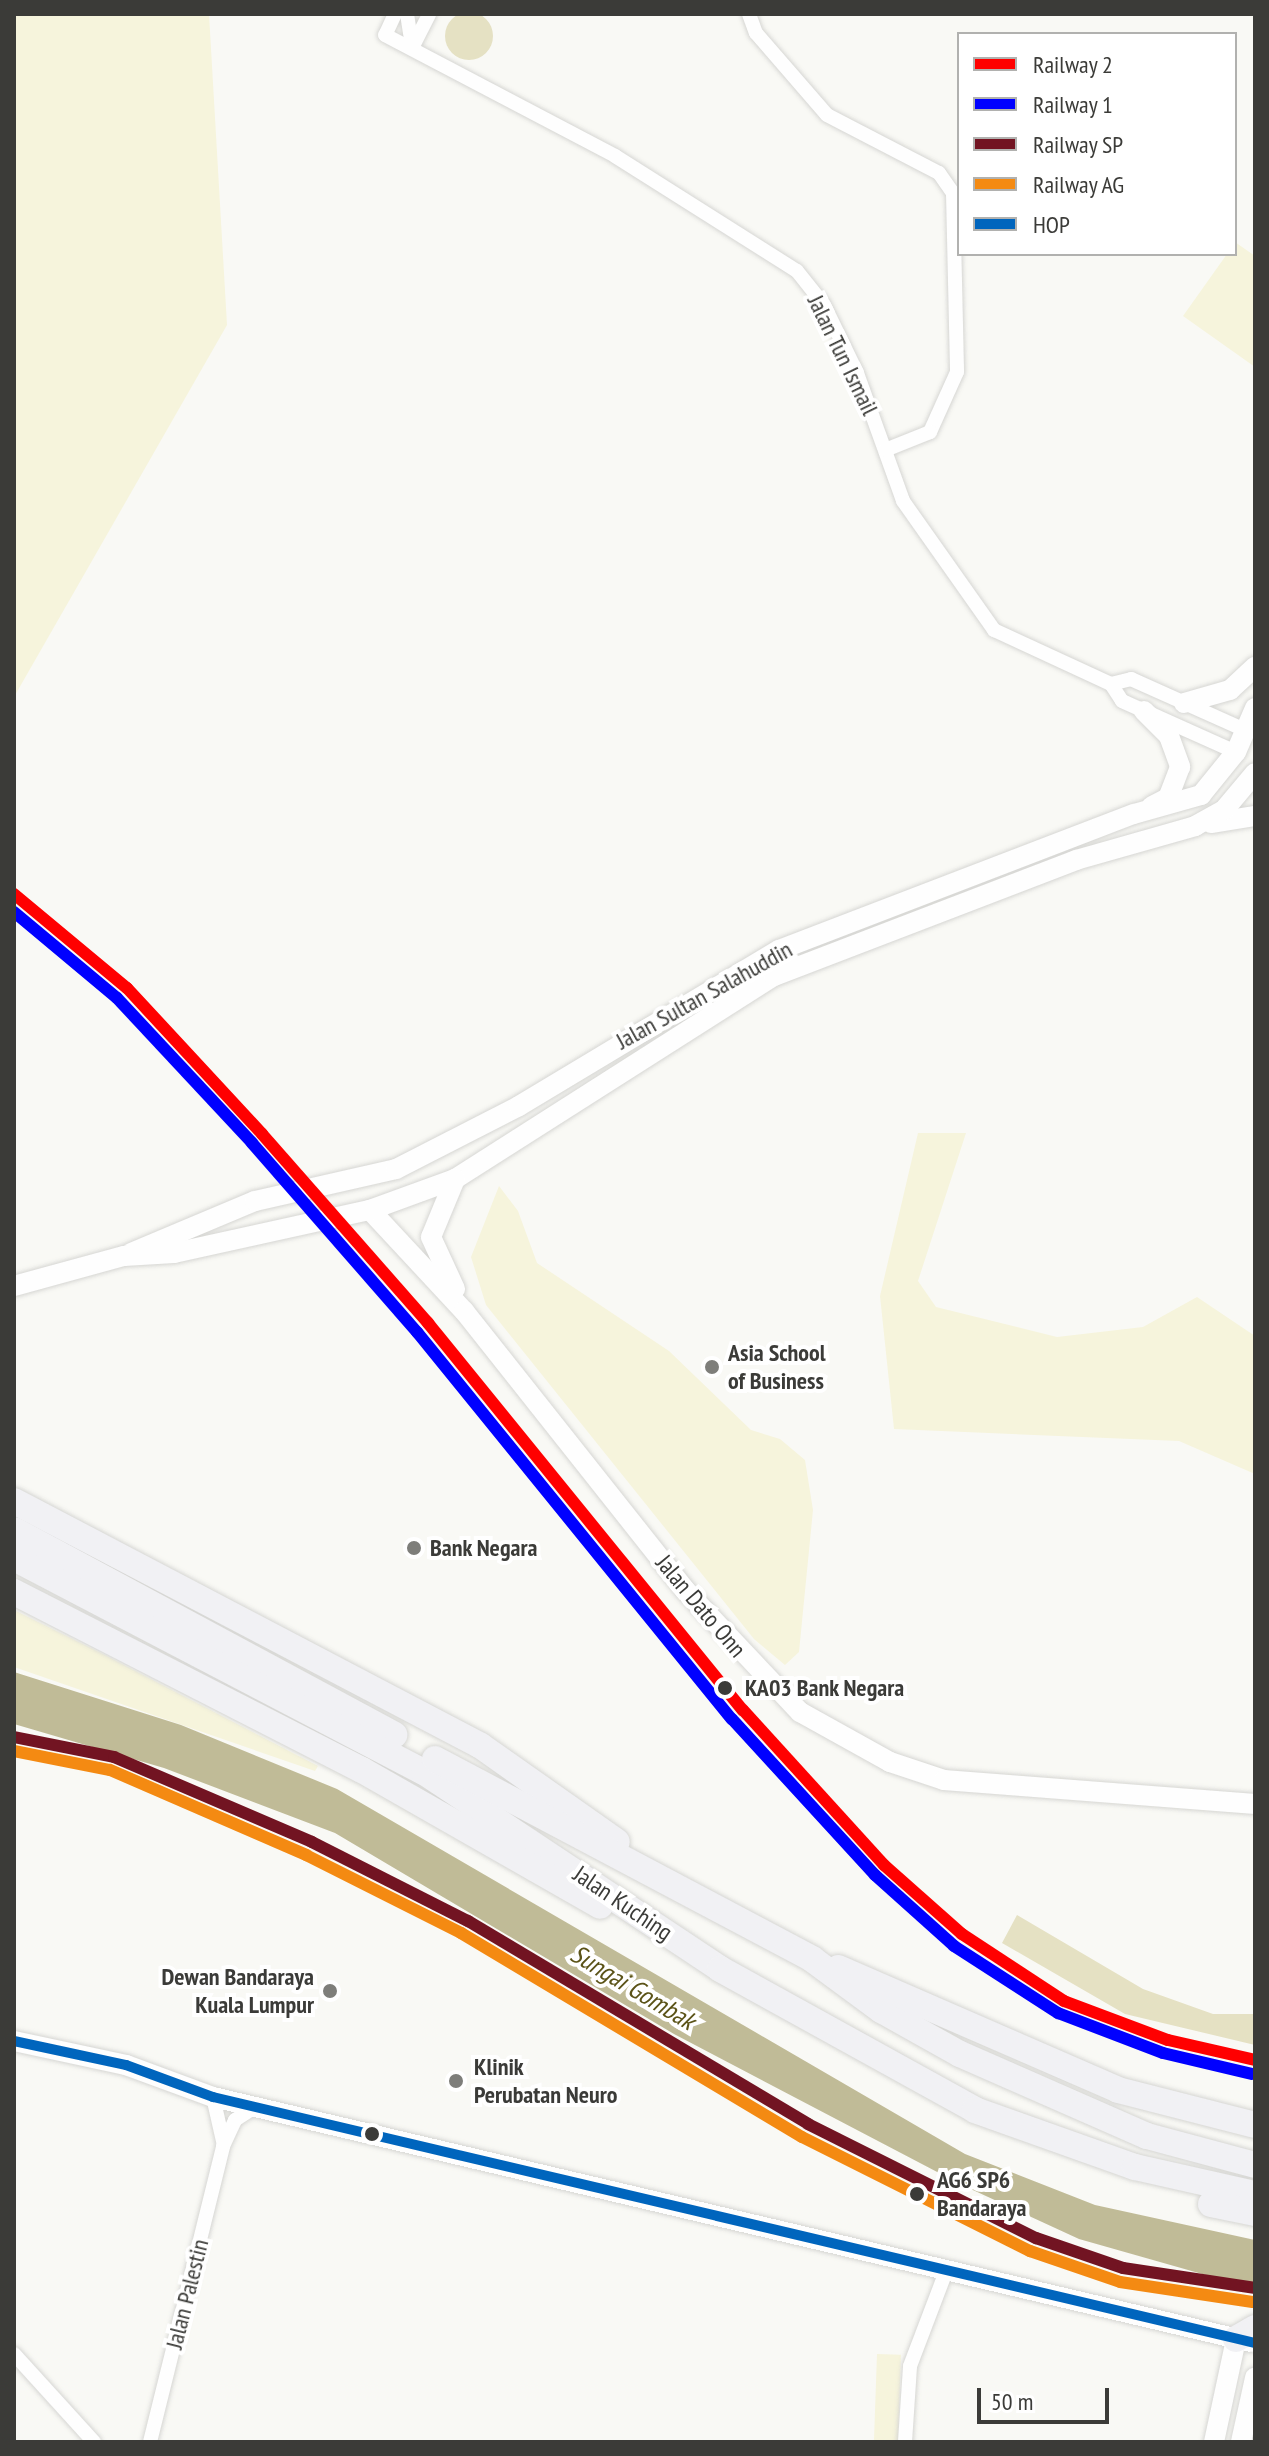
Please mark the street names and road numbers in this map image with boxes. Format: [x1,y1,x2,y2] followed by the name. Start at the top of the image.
[801,290,885,420] street label: Jalan Tun Ismail
[611,935,797,1055] street label: Jalan Sultan Salahuddin
[650,1549,752,1663] street label: Jalan Dato Onn
[568,1859,678,1947] street label: Jalan Kuching
[159,2236,215,2352] street label: Jalan Palestin

